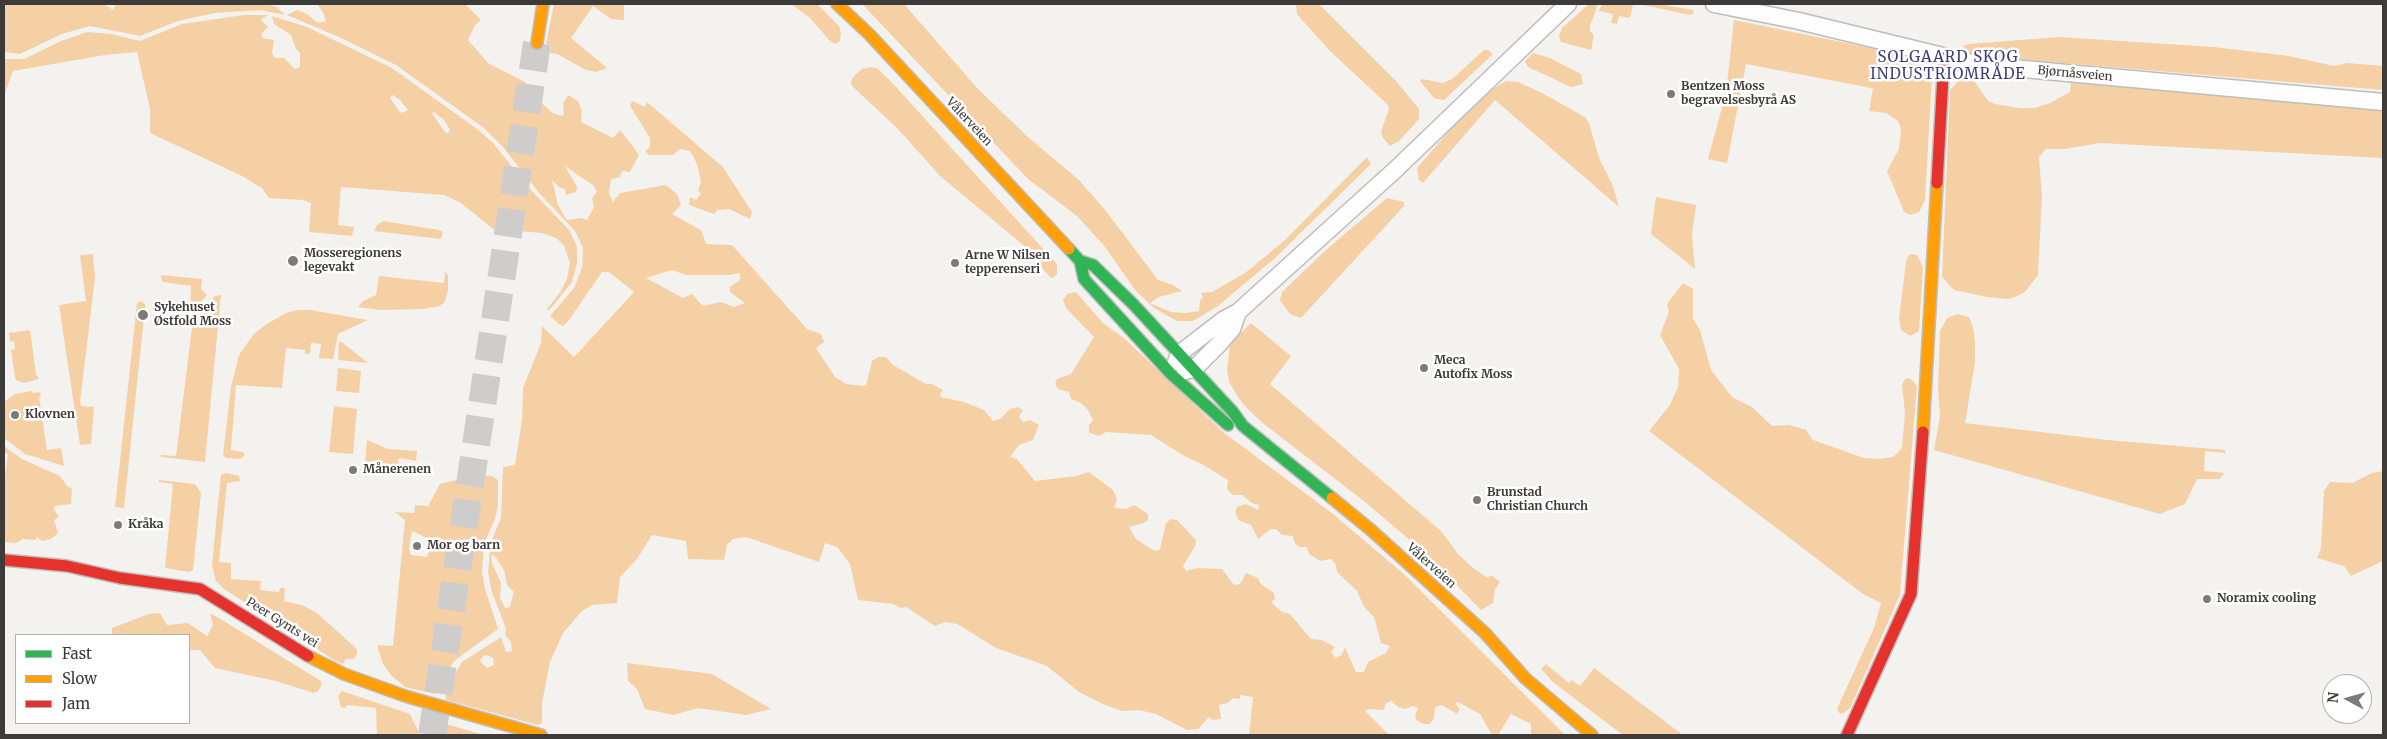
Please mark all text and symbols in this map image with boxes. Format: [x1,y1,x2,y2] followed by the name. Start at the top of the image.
[1868,49,2028,84] district label: SOLGAARD SKOG INDUSTRIOMRÅDE
[2037,64,2113,84] street label: Bjørnåsveien
[1681,80,1796,108] place label: Bentzen Moss begravelsesbyrå AS
[1665,88,1677,100] marker: Bentzen Moss begravelsesbyrå AS
[943,95,995,149] street label: Vålerveien
[304,247,402,275] place label: Mosseregionens legevakt
[965,249,1050,277] place label: Arne W Nilsen tepperenseri
[286,254,300,268] marker: Mosseregionens legevakt
[949,257,961,269] marker: Arne W Nilsen tepperenseri
[154,301,231,329] place label: Sykehuset Østfold Moss
[136,308,150,322] marker: Sykehuset Østfold Moss
[1434,354,1512,382] place label: Meca Autofix Moss
[1418,362,1430,374] marker: Meca Autofix Moss
[25,408,75,422] place label: Klovnen
[9,409,21,421] marker: Klovnen
[363,463,431,477] place label: Månerenen
[347,464,359,476] marker: Månerenen
[1487,486,1588,514] place label: Brunstad Christian Church
[1471,494,1483,506] marker: Brunstad Christian Church
[128,518,164,532] place label: Kråka
[112,519,124,531] marker: Kråka
[427,539,500,553] place label: Mor og barn
[411,540,423,552] marker: Mor og barn
[1404,540,1458,592] street label: Vålerveien
[2217,592,2316,606] place label: Noramix cooling
[2201,593,2213,605] marker: Noramix cooling
[243,595,321,651] street label: Peer Gynts vei
[15,634,190,724] legend
[62,644,92,663] text: Fast
[62,669,97,688] text: Slow
[2322,674,2372,724] north arrow
[2324,691,2343,704] text: N
[62,694,90,713] text: Jam

